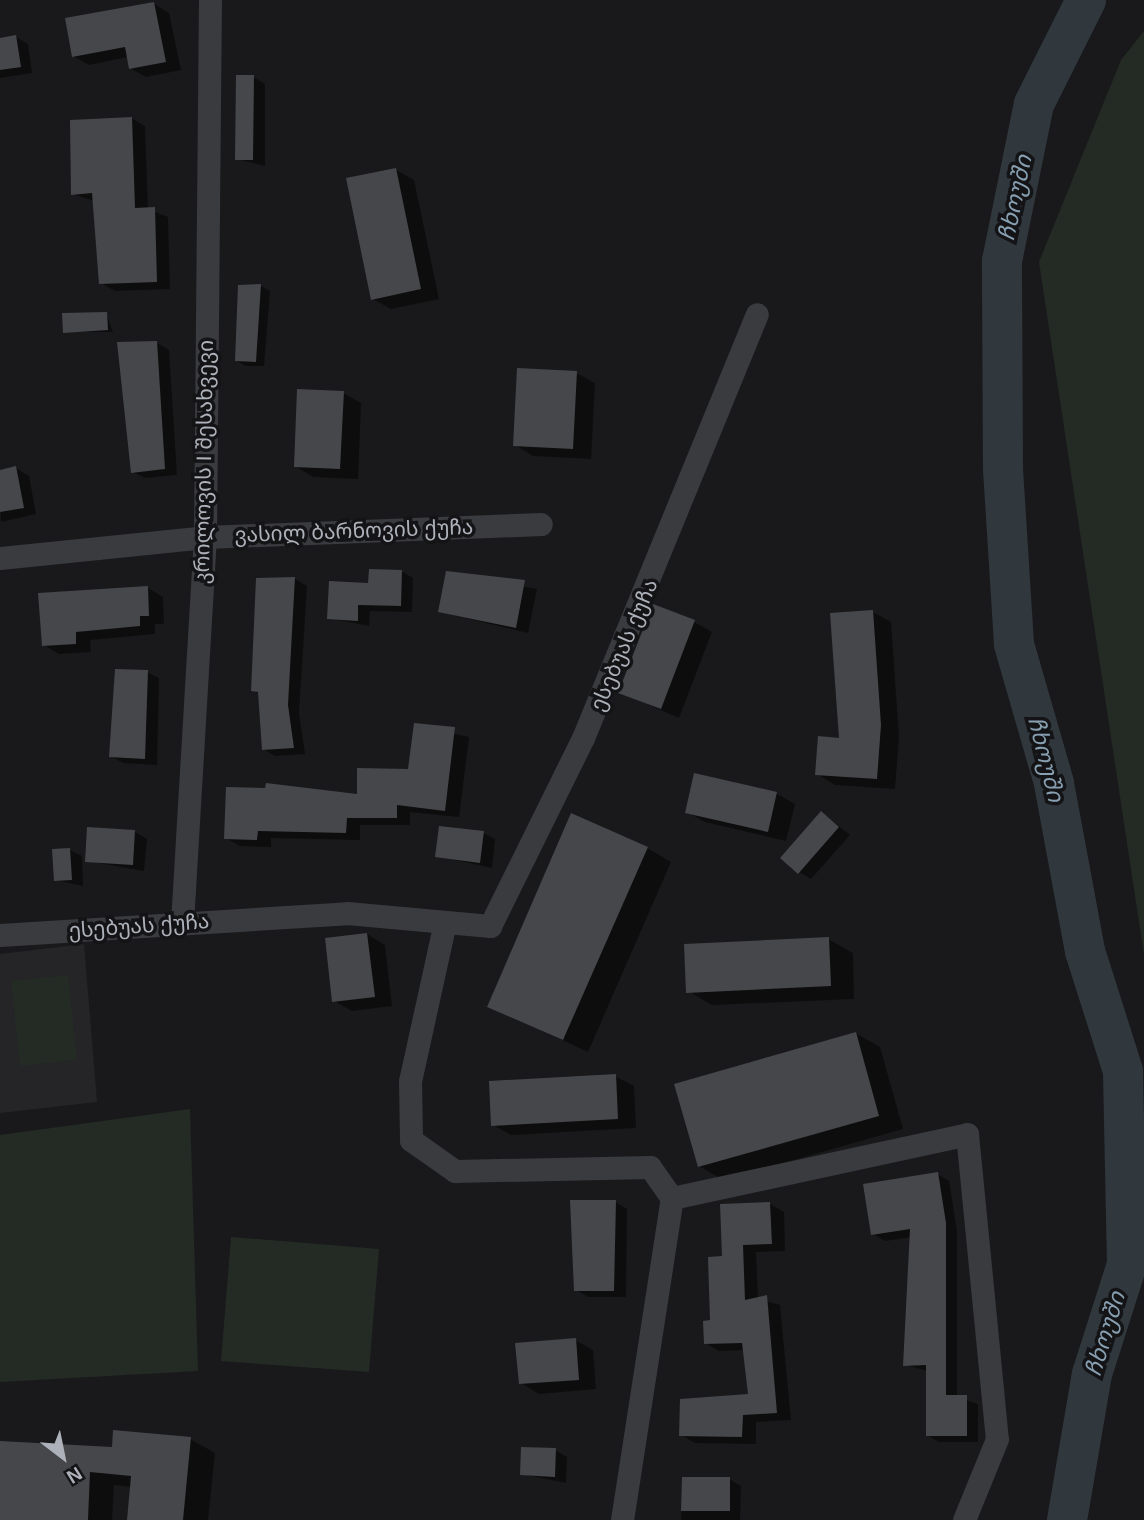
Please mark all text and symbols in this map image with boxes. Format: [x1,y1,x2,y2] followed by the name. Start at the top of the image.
[992,153,1038,243] water label: ჩხოუში
[189,340,219,584] street label: კრილოვის I შესახვევი
[234,514,474,548] street label: ვასილ ბარნოვის ქუჩა
[585,575,663,715] street label: ესებუას ქუჩა
[1022,714,1070,804] water label: ჩხოუში
[68,909,210,943] street label: ესებუას ქუჩა
[1079,1288,1131,1380] water label: ჩხოუში
[28,1422,98,1492] north arrow
[63,1463,86,1488] text: N

